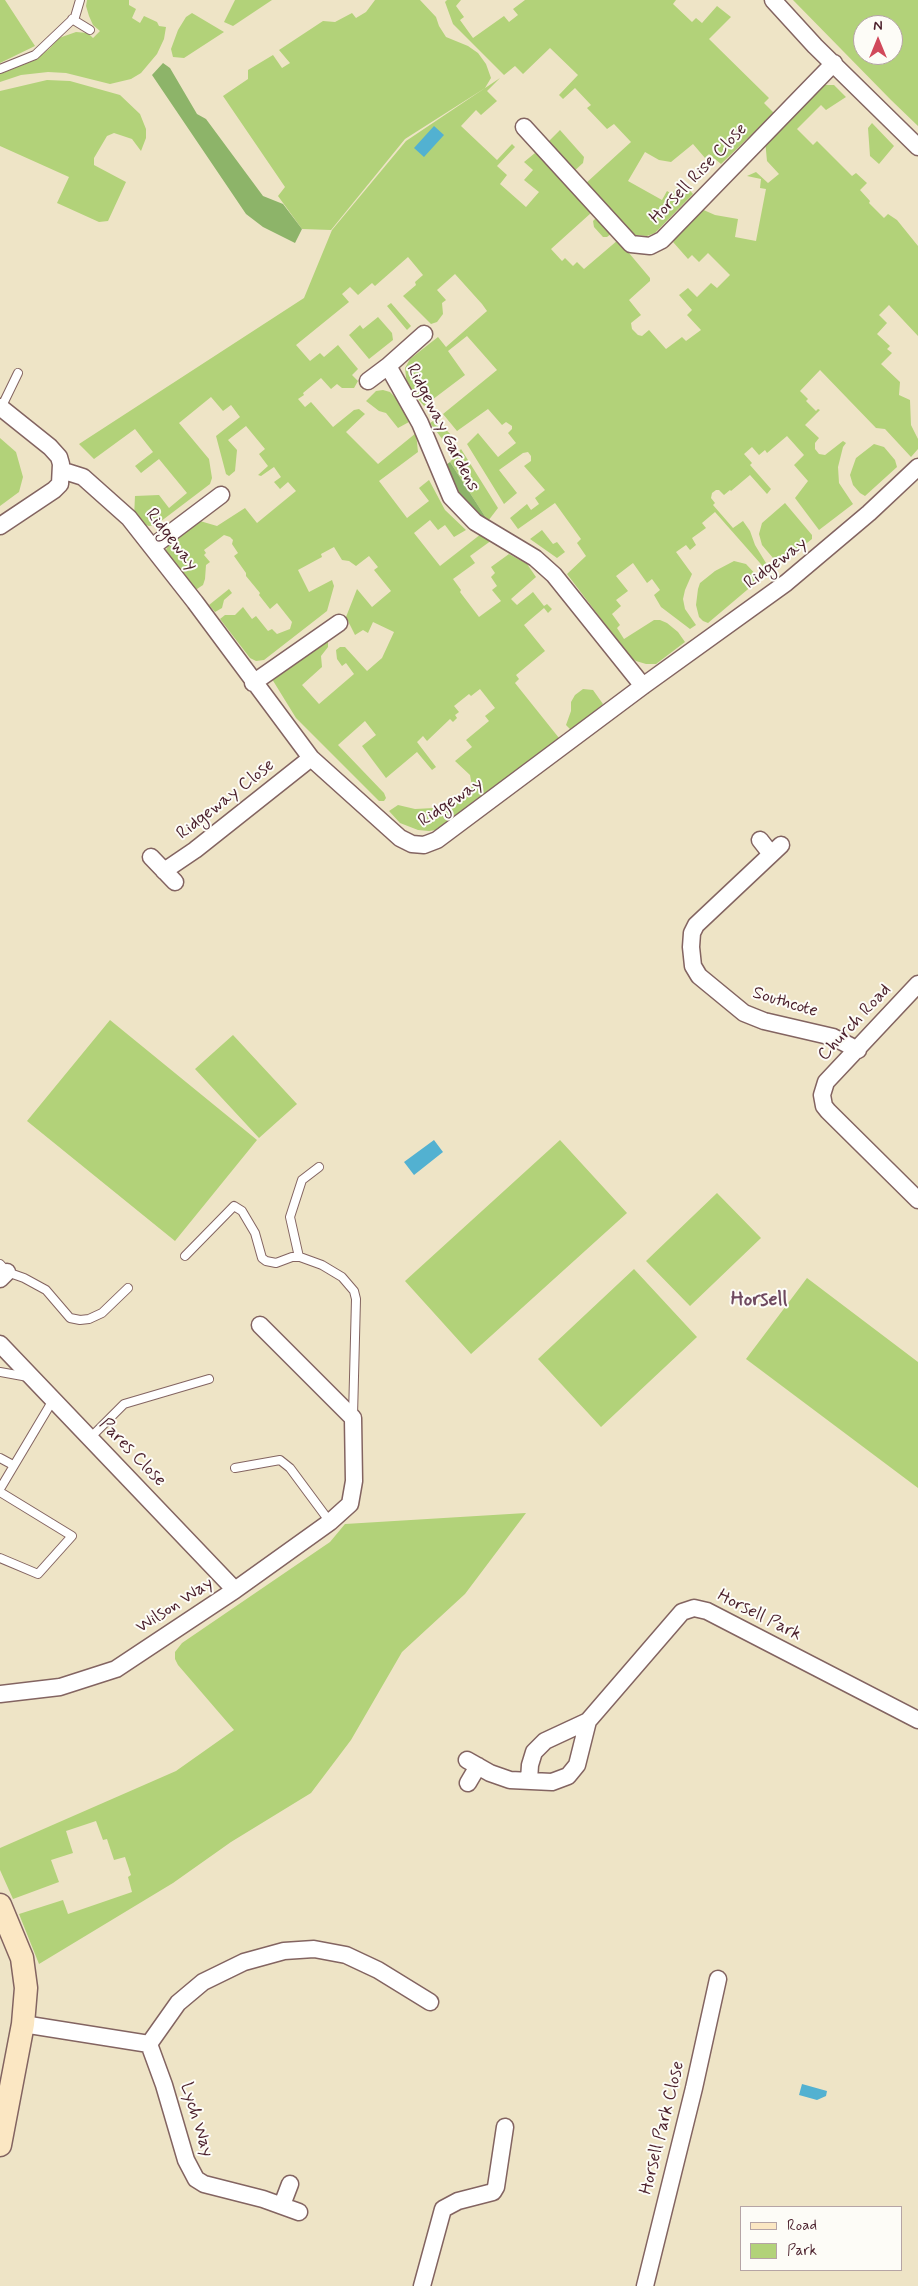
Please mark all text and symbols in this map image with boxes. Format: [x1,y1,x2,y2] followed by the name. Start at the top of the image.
[853,15,903,65] north arrow
[873,17,883,35] text: N
[646,119,752,229] street label: Horsell Rise Close
[400,361,484,495] street label: Ridgeway Gardens
[140,504,202,576] street label: Ridgeway
[740,533,812,595] street label: Ridgeway
[173,755,279,845] street label: Ridgeway Close
[415,774,487,832] street label: Ridgeway
[814,980,896,1066] street label: Church Road
[750,983,820,1023] street label: Southcote
[731,1289,787,1313] district label: Horsell
[94,1414,170,1492] street label: Pares Close
[132,1573,218,1639] street label: Wilson Way
[713,1586,805,1646] street label: Horsell Park
[636,2059,690,2197] street label: Horsell Park Close
[174,2080,218,2160] street label: Lych Way
[740,2206,903,2271] legend
[787,2216,817,2236] text: Road
[787,2241,817,2261] text: Park

